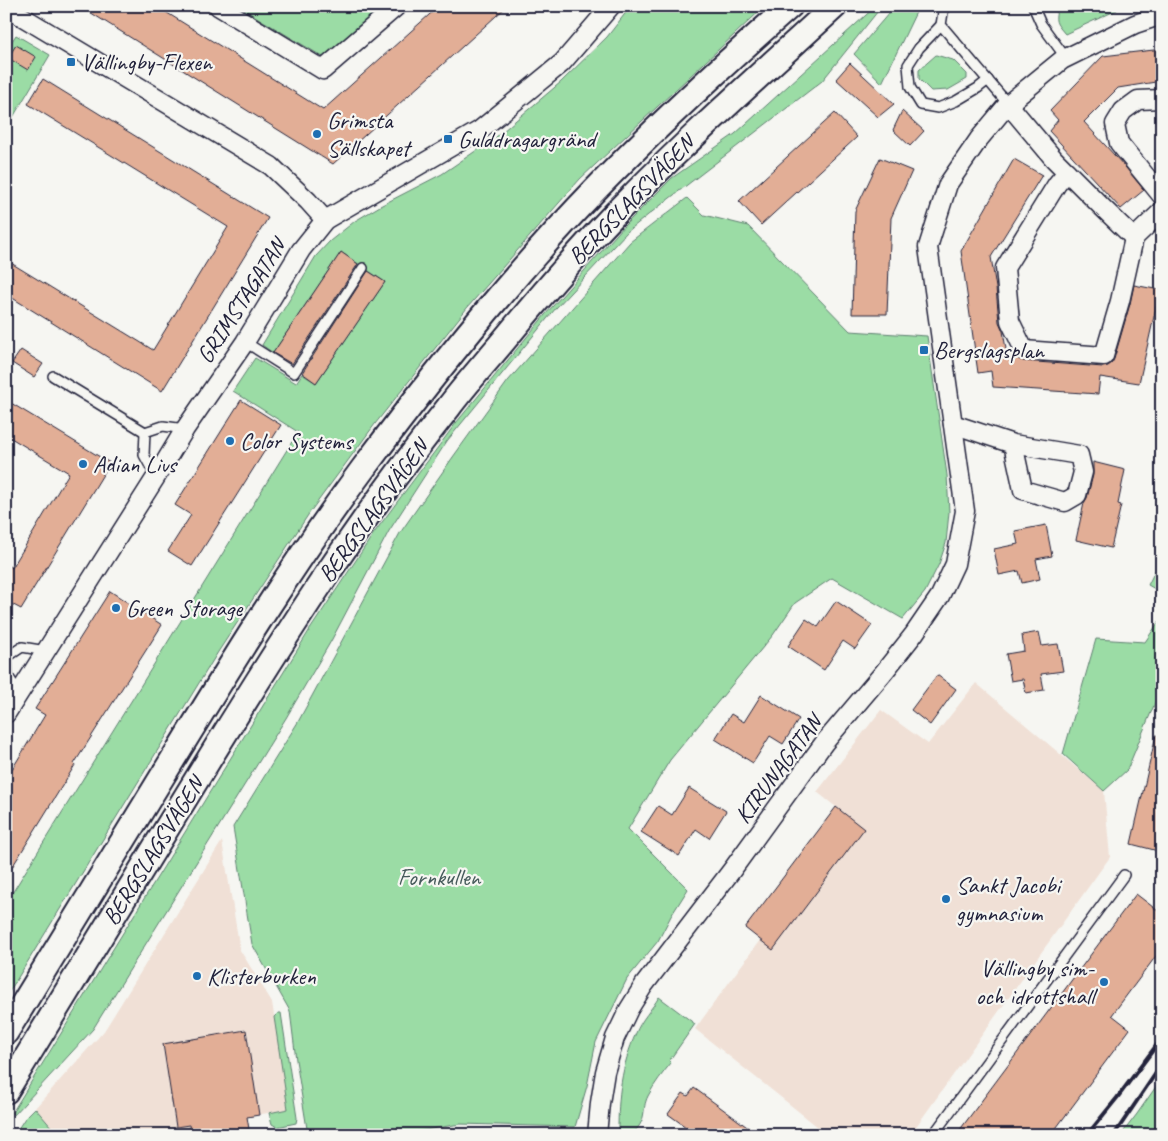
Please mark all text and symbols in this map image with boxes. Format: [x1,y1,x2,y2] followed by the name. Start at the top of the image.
[81,47,213,77] place label: Vällingby-Flexen
[65,56,77,68] marker: Vällingby-Flexen
[327,105,413,163] place label: Grimsta Sällskapet
[458,124,598,154] place label: Gulddragargränd
[562,126,703,271] street label: BERGSLAGSVÄGEN
[311,128,323,140] marker: Grimsta Sällskapet
[442,133,454,145] marker: Gulddragargränd
[190,230,294,369] street label: GRIMSTAGATAN
[934,335,1045,365] place label: Bergslagsplan
[918,344,930,356] marker: Bergslagsplan
[240,426,355,456] place label: Color Systems
[311,431,437,588] street label: BERGSLAGSVÄGEN
[224,435,236,447] marker: Color Systems
[93,449,179,479] place label: Adian Livs
[77,458,89,470] marker: Adian Livs
[126,593,244,623] place label: Green Storage
[110,602,122,614] marker: Green Storage
[728,706,831,829] street label: KIRUNAGATAN
[96,769,212,931] street label: BERGSLAGSVÄGEN
[398,862,482,892] park label: Fornkullen
[956,870,1063,928] place label: Sankt Jacobi gymnasium
[940,893,952,905] marker: Sankt Jacobi gymnasium
[976,953,1098,1011] place label: Vällingby sim- och idrottshall
[207,961,316,991] place label: Klisterburken
[191,970,203,982] marker: Klisterburken
[1098,976,1110,988] marker: Vällingby sim- och idrottshall

